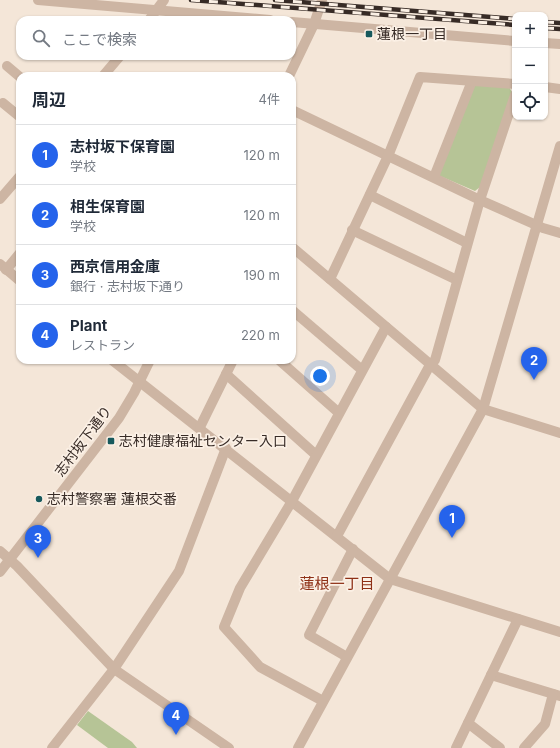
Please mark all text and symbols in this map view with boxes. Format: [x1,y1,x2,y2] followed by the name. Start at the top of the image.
[512,12,548,120] map controls
[512,12,548,48] button: +
[16,16,296,60] search box
[377,25,447,42] place label: 蓮根一丁目
[30,27,52,49] icon: search
[364,29,374,39] marker: 蓮根一丁目
[62,30,137,49] text: ここで検索
[512,48,548,84] button: −
[512,84,548,120] button: locate
[32,90,66,110] text: 周辺
[259,91,280,107] text: 4件
[70,137,175,156] text: 志村坂下保育園
[42,147,48,163] text: 1
[244,147,280,163] text: 120 m
[70,158,96,174] text: 学校
[70,197,145,216] text: 相生保育園
[41,207,49,223] text: 2
[244,207,280,223] text: 120 m
[70,218,96,234] text: 学校
[70,257,160,276] text: 西京信用金庫
[41,267,49,283] text: 3
[243,267,280,283] text: 190 m
[70,278,185,294] text: 銀行 · 志村坂下通り
[70,316,107,335] text: Plant
[41,327,49,343] text: 4
[241,327,280,343] text: 220 m
[70,337,135,353] text: レストラン
[521,347,547,380] pin: 2
[310,366,330,386] your location
[51,402,115,479] street label: 志村坂下通り
[119,432,287,449] place label: 志村健康福祉センター入口
[106,436,116,446] marker: 志村健康福祉センター入口
[47,490,177,507] place label: 志村警察署 蓮根交番
[34,494,44,504] marker: 志村警察署 蓮根交番
[439,505,465,538] pin: 1
[25,525,51,558] pin: 3
[299,574,375,593] district label: 蓮根一丁目
[163,702,189,735] pin: 4

